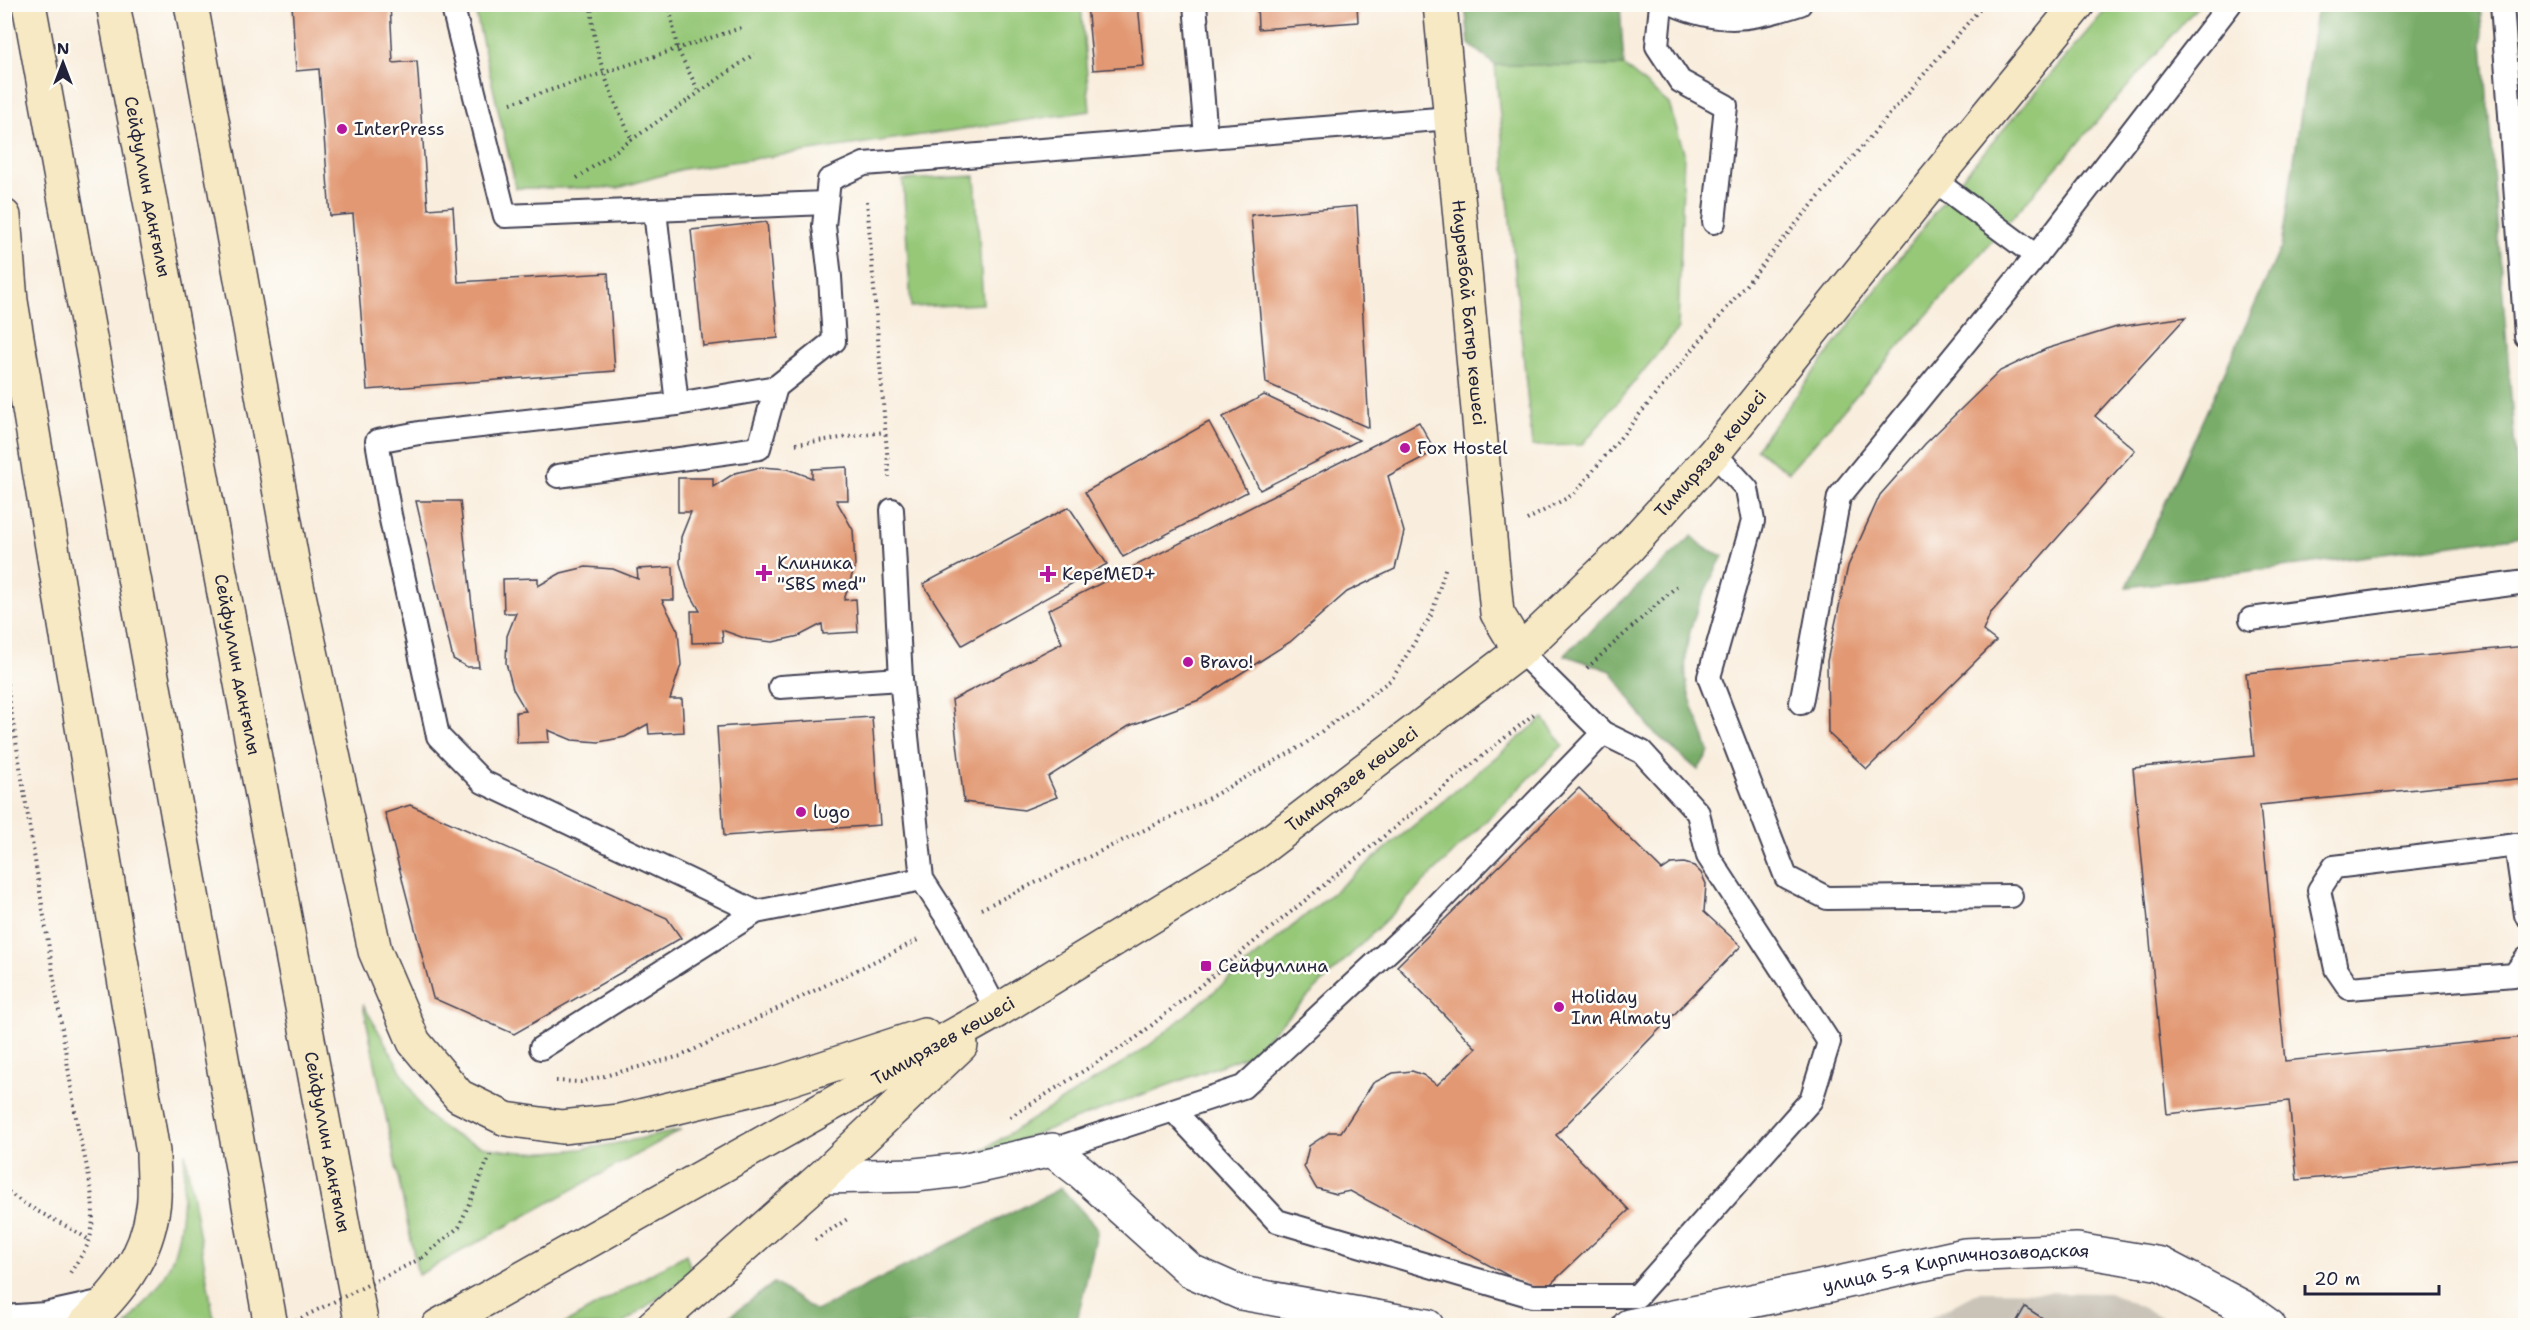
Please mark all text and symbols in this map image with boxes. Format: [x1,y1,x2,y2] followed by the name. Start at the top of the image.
[33,33,93,93] north arrow
[57,38,69,59] text: N
[119,94,176,279] street label: Сейфуллин даңғылы
[354,117,445,141] place label: InterPress
[335,122,349,136] marker: InterPress
[1446,199,1491,427] street label: Наурызбай Батыр көшесі
[1649,385,1772,523] street label: Тимирязев көшесі
[1417,436,1508,460] place label: Fox Hostel
[1398,441,1412,455] marker: Fox Hostel
[777,551,866,596] place label: Клиника "SBS med"
[1062,562,1156,586] place label: КереMED+
[755,564,773,582] marker: Клиника "SBS med"
[1039,565,1057,583] marker: КереMED+
[209,572,266,757] street label: Сейфуллин даңғылы
[1200,650,1253,674] place label: Bravo!
[1181,655,1195,669] marker: Bravo!
[1281,721,1423,838] street label: Тимирязев көшесі
[813,800,850,824] place label: lugo
[794,805,808,819] marker: lugo
[1218,954,1328,978] place label: Сейфуллина
[1199,959,1213,973] marker: Сейфуллина
[1571,985,1671,1030] place label: Holiday Inn Almaty
[867,991,1019,1091] street label: Тимирязев көшесі
[1552,1000,1566,1014] marker: Holiday Inn Almaty
[299,1049,356,1235] street label: Сейфуллин даңғылы
[1820,1238,2092,1298] street label: улица 5-я Кирпичнозаводская
[2305,1258,2438,1296] scale bar
[2314,1267,2360,1291] text: 20 m

